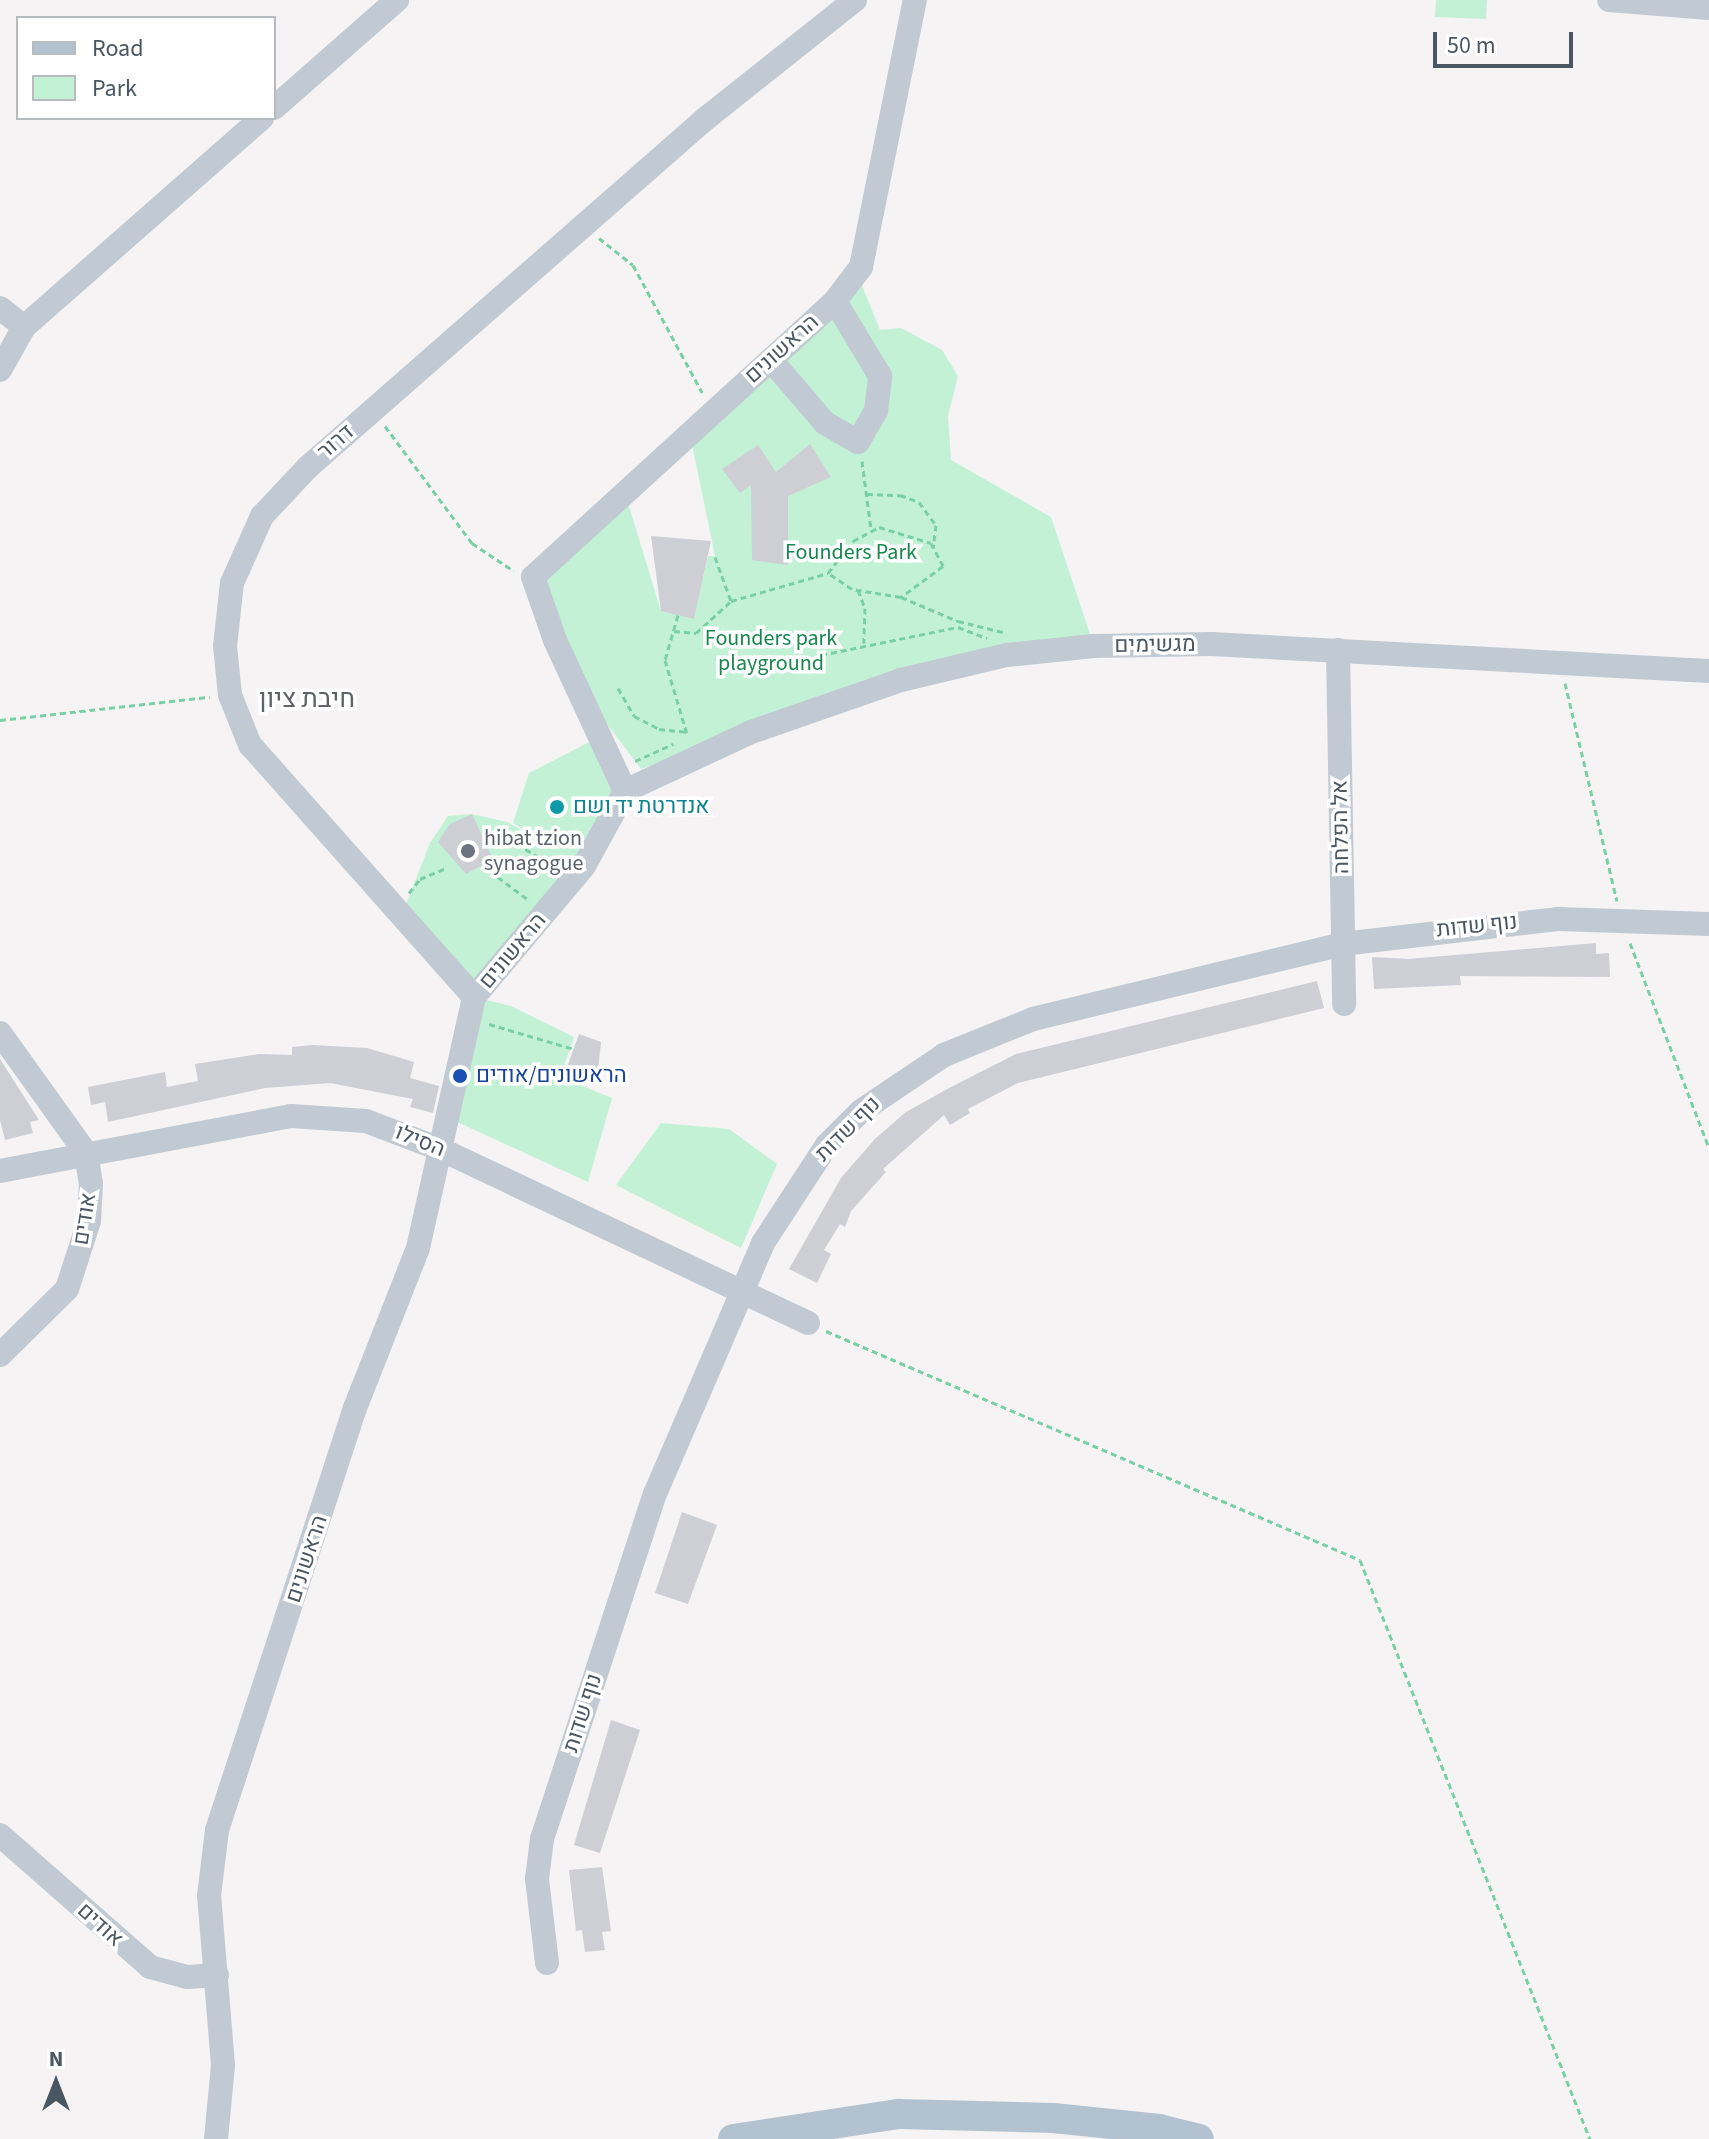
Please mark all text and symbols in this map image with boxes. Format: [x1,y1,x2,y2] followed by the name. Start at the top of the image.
[16,16,276,120] legend
[1437,16,1577,66] scale bar
[1447,28,1496,63] text: 50 m
[92,31,144,66] text: Road
[92,71,137,106] text: Park
[740,309,824,389] street label: הראשונים
[312,419,360,465] street label: דרור
[785,540,917,566] park label: Founders Park
[705,625,837,676] park label: Founders park playground
[1114,631,1196,659] street label: מגשימים
[259,683,355,715] district label: חיבת ציון
[1327,780,1355,874] street label: אל הפלחה
[573,794,709,820] place label: אנדרטת יד ושם
[548,798,566,816] marker: אנדרטת יד ושם
[484,825,583,876] place label: hibat tzion synagogue
[459,842,477,860] marker: hibat tzion synagogue
[474,908,552,994] street label: הראשונים
[1435,909,1519,943] street label: נוף שדות
[476,1063,627,1089] place label: הראשונים/אודים
[451,1067,469,1085] marker: הראשונים/אודים
[810,1091,886,1167] street label: נוף שדות
[391,1119,449,1163] street label: הסילו
[68,1191,102,1247] street label: אודים
[280,1512,334,1606] street label: הראשונים
[558,1670,608,1756] street label: נוף שדות
[72,1898,128,1952] street label: אודים
[16,2043,96,2123] north arrow
[49,2043,63,2075] text: N

